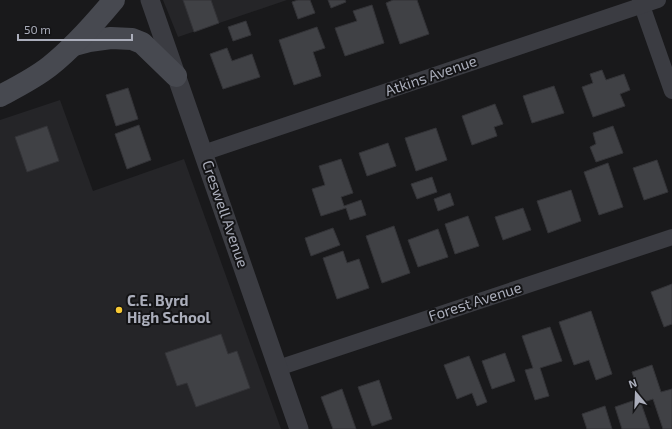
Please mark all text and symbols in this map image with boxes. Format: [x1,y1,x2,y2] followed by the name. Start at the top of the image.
[18,16,132,42] scale bar
[24,22,51,36] text: 50 m
[382,51,479,99] street label: Atkins Avenue
[199,158,253,270] street label: Creswell Avenue
[426,278,524,325] street label: Forest Avenue
[127,291,211,326] place label: C.E. Byrd High School
[114,305,124,315] marker: C.E. Byrd High School
[616,373,656,413] north arrow
[627,376,639,391] text: N

